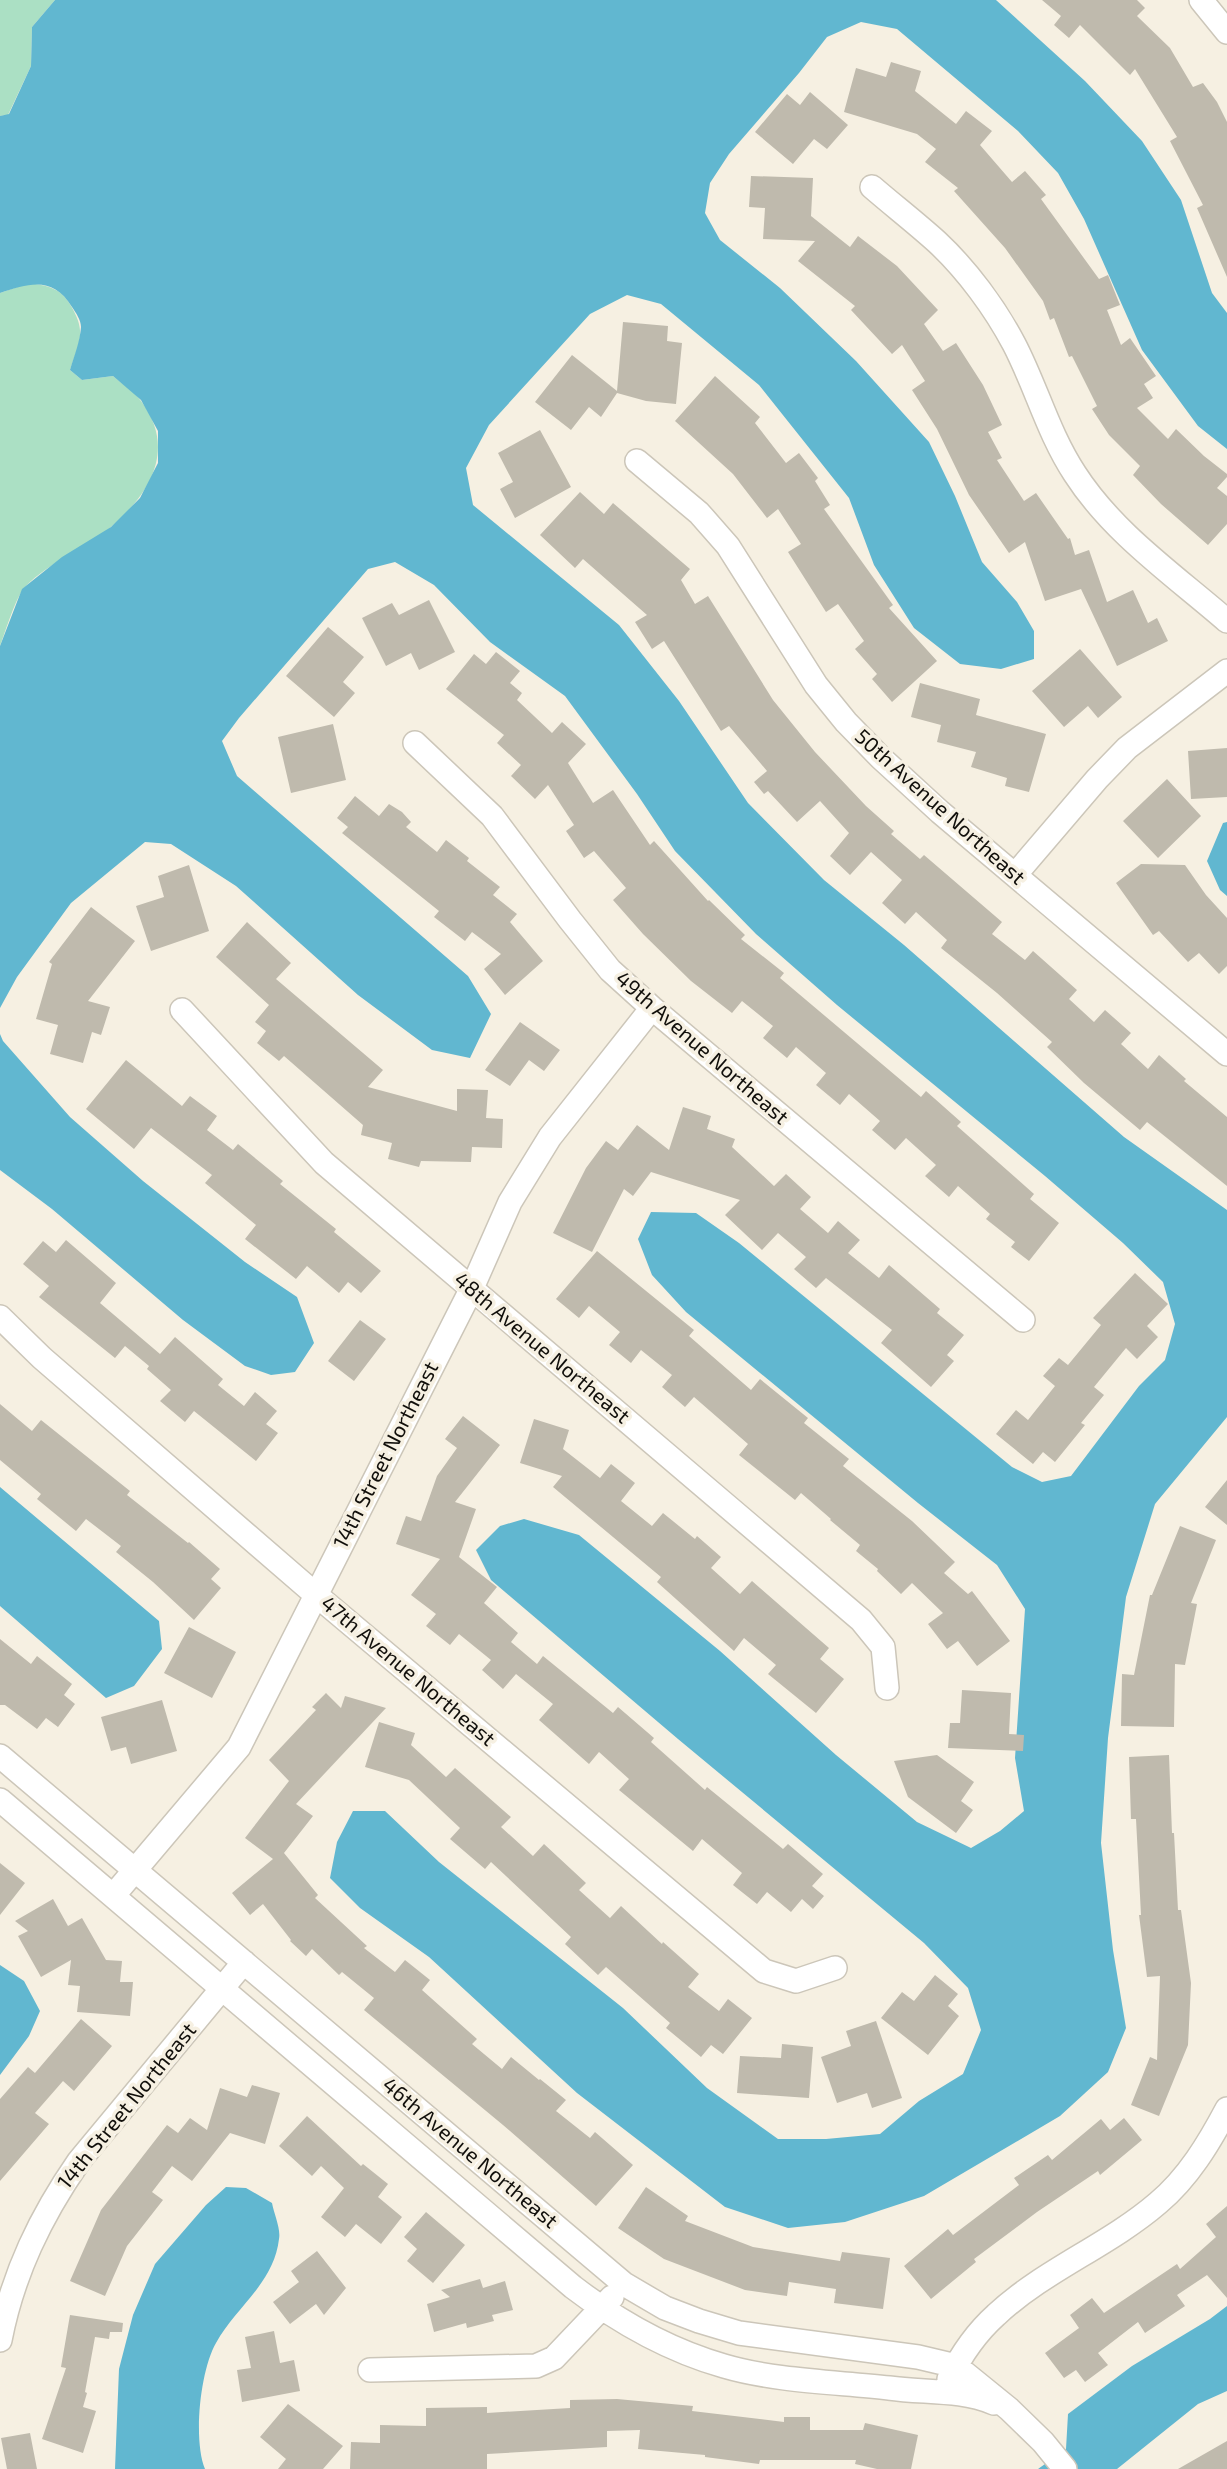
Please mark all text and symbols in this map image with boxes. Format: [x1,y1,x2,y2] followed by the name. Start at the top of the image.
[851,723,1031,889] street label: 50th Avenue Northeast
[611,965,795,1129] street label: 49th Avenue Northeast
[450,1266,636,1428] street label: 48th Avenue Northeast
[327,1357,443,1552] street label: 14th Street Northeast
[317,1590,501,1750] street label: 47th Avenue Northeast
[51,2017,200,2193] street label: 14th Street Northeast
[378,2071,564,2233] street label: 46th Avenue Northeast

